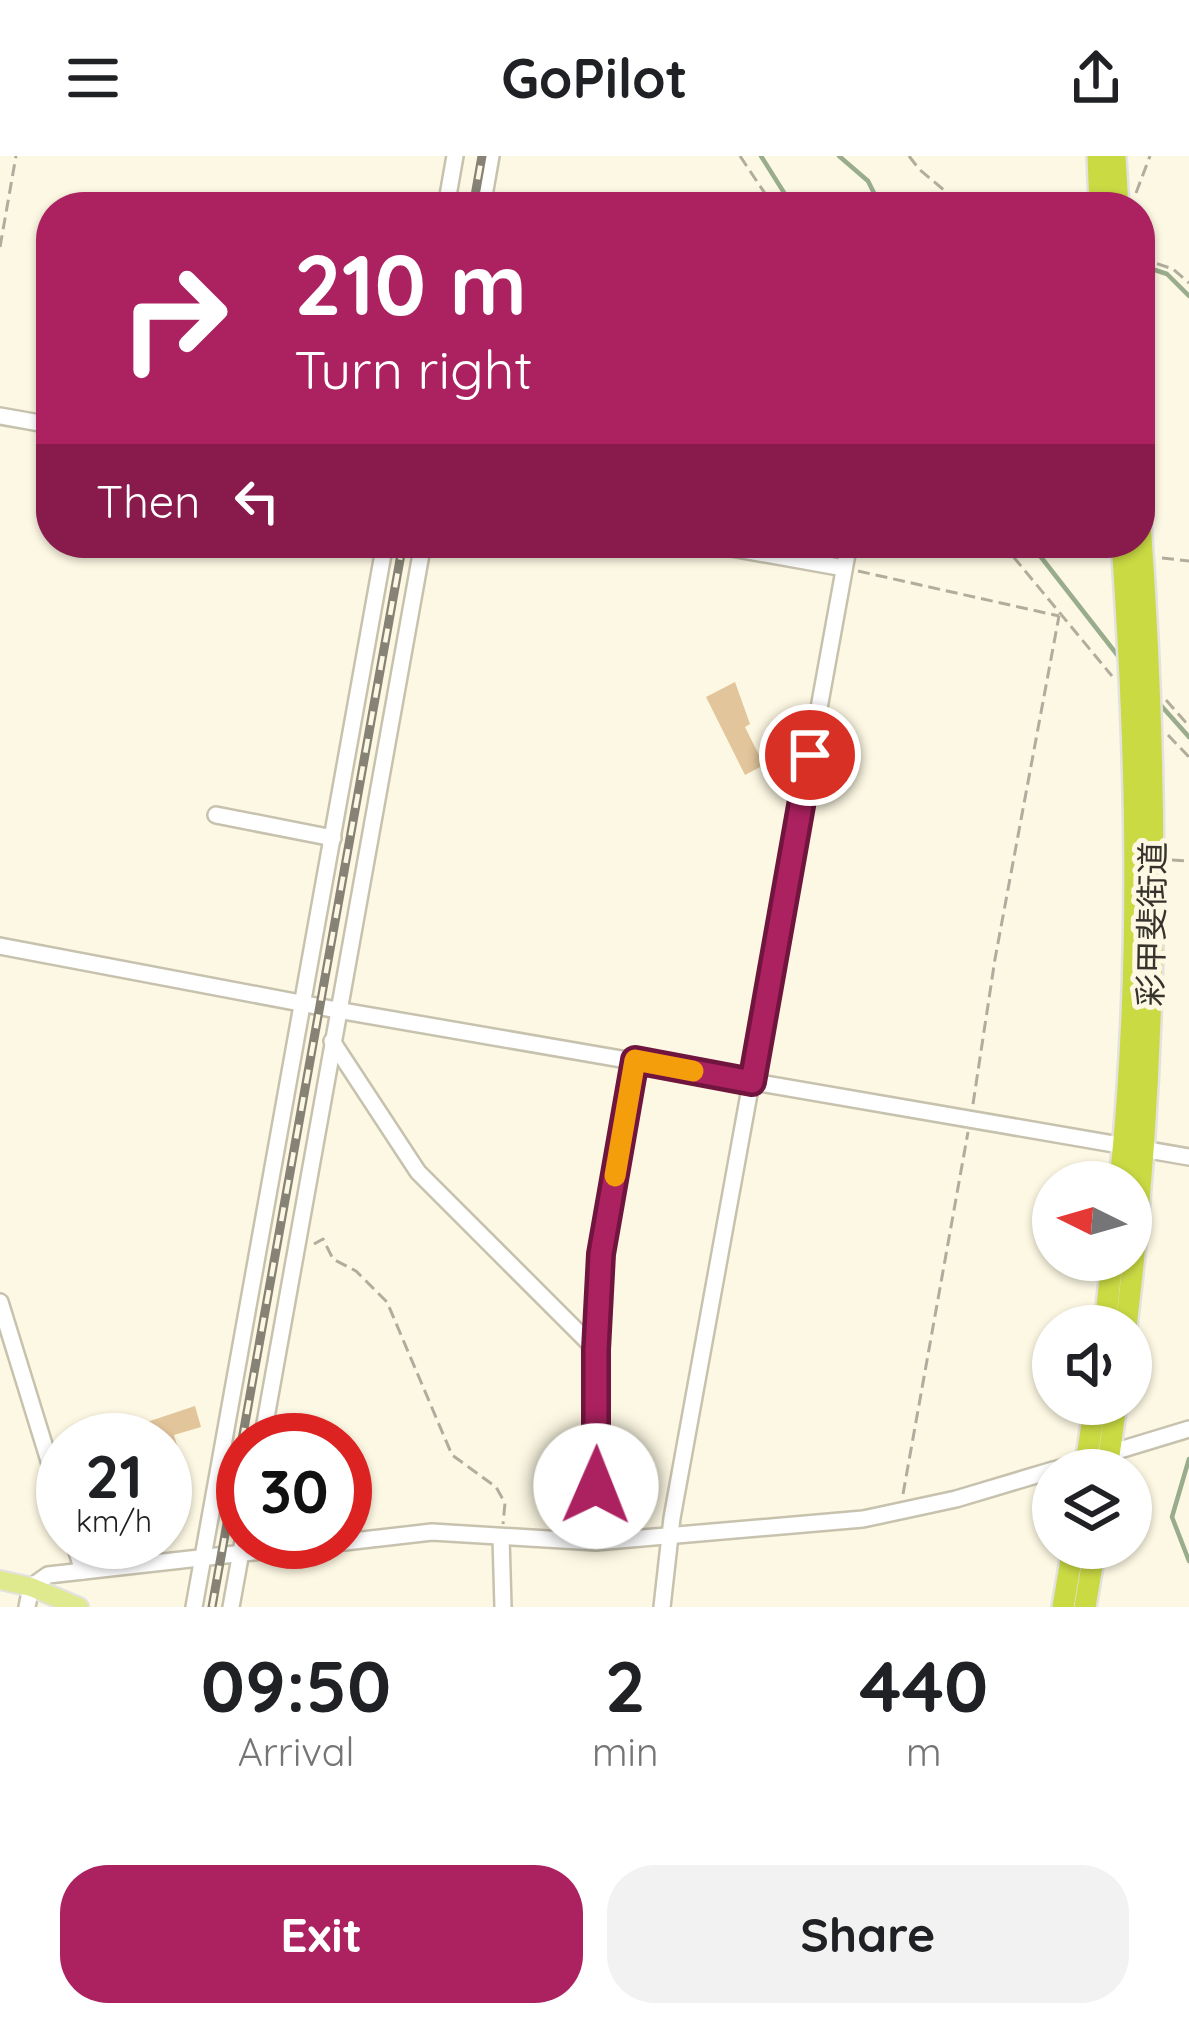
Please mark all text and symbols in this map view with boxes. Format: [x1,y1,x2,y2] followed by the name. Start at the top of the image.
[501,44,688,112] text: GoPilot
[60,45,126,111] icon: menu
[1063,45,1129,111] icon: share
[294,231,527,336] text: 210 m
[96,240,252,396] icon: right
[294,335,533,403] text: Turn right
[224,468,290,534] icon: left
[96,473,200,529] text: Then
[759,704,861,806] pin
[777,722,843,788] icon: arrive
[1129,841,1173,1007] street label: 彩甲斐街道
[1032,1161,1152,1281] north arrow
[1032,1161,1152,1569] map controls
[1032,1305,1152,1425] button: sound
[216,1413,372,1569] speed limit sign: 30
[533,1423,659,1549] position arrow
[85,1438,143,1513] text: 21
[1032,1449,1152,1569] button: layers
[76,1502,152,1540] text: km/h
[201,1640,391,1730] text: 09:50
[605,1640,646,1730] text: 2
[859,1640,988,1730] text: 440
[238,1727,354,1776] text: Arrival
[592,1727,659,1776] text: min
[906,1727,942,1776] text: m
[60,1865,583,2003] button: Exit
[607,1865,1129,2003] button: Share

